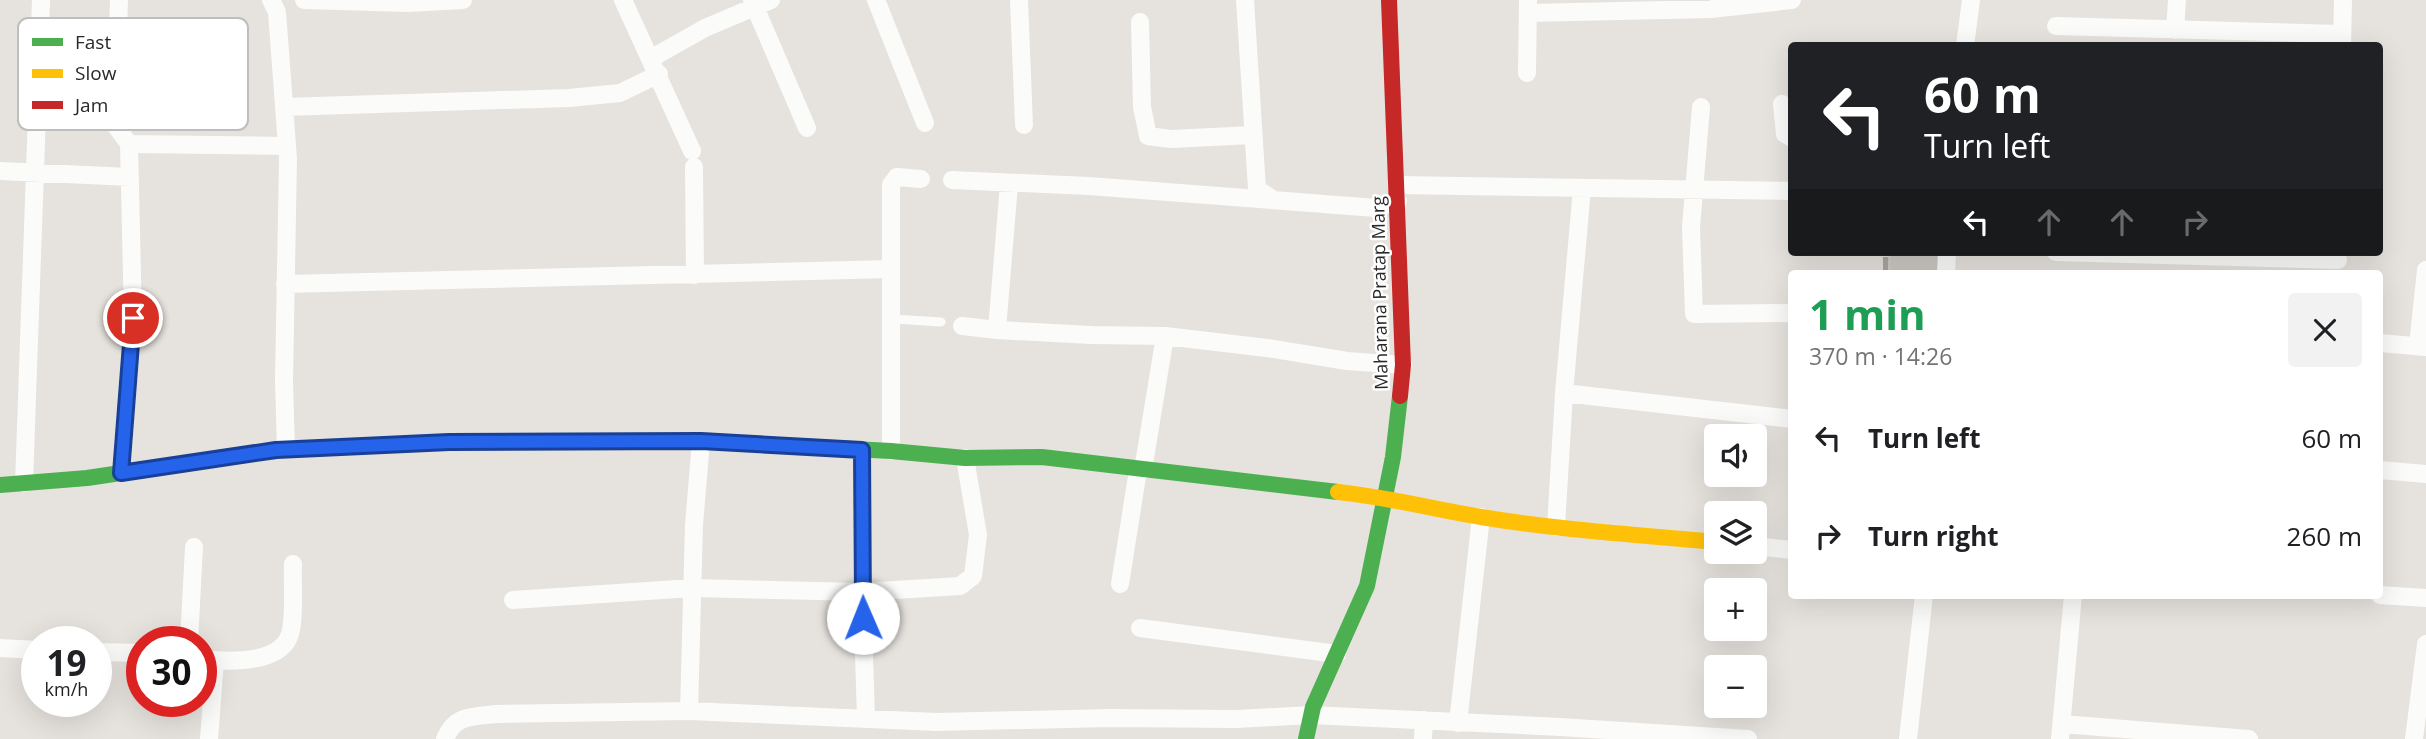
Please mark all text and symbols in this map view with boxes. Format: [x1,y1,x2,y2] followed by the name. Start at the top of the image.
[18,18,248,130] legend
[75,29,111,55] text: Fast
[75,60,117,86] text: Slow
[1924,61,2041,127] text: 60 m
[1809,70,1900,161] icon: left
[73,92,108,118] text: Jam
[1924,124,2050,167] text: Turn left
[1365,196,1393,390] street label: Maharana Pratap Marg
[1957,203,1995,241] icon: left
[2030,203,2068,241] icon: ahead
[2103,203,2141,241] icon: ahead
[2176,203,2214,241] icon: right
[1809,285,1926,342] text: 1 min
[103,288,163,348] pin
[2288,293,2362,367] button: close
[114,299,152,337] icon: arrive
[1809,340,1952,372] text: 370 m · 14:26
[1809,419,1847,457] icon: left
[1868,420,1980,456] text: Turn left
[2301,420,2362,456] text: 60 m
[1704,424,1767,718] map controls
[1704,424,1767,487] button: sound
[1704,501,1767,564] button: layers
[1809,517,1847,555] icon: right
[1868,518,1999,554] text: Turn right
[2287,518,2362,554] text: 260 m
[1704,578,1767,641] button: +
[826,581,900,655] position arrow
[126,626,217,717] speed limit sign: 30
[46,639,87,686] text: 19
[1704,655,1767,718] button: −
[45,677,88,701] text: km/h

